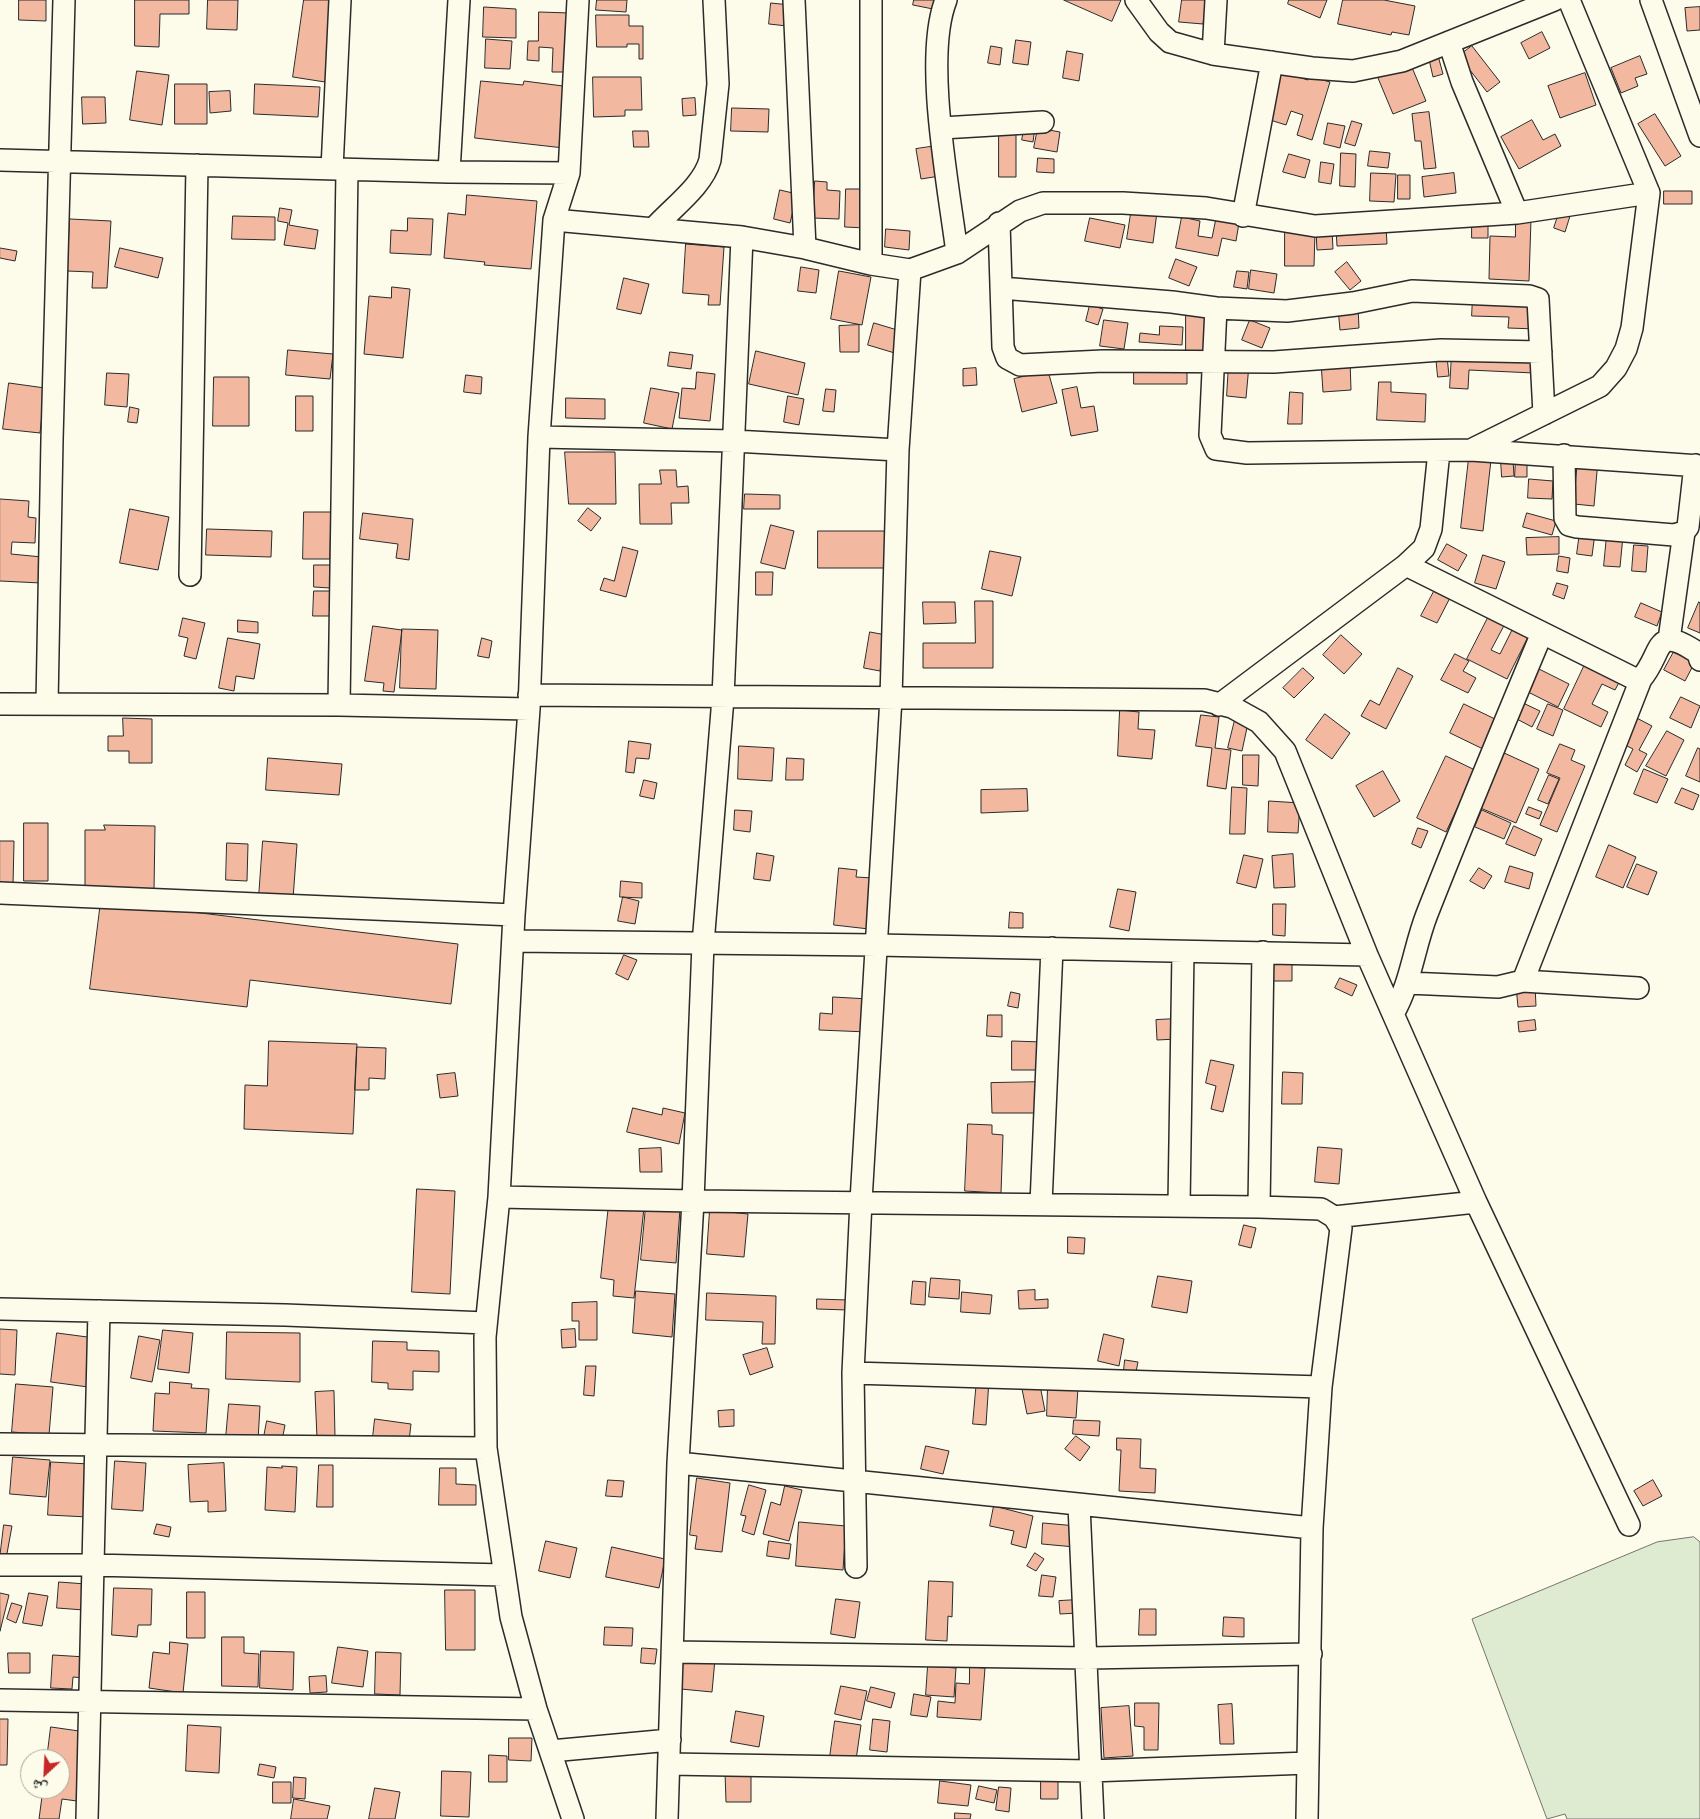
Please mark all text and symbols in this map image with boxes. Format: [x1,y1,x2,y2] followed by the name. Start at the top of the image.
[20,1749,70,1799] north arrow
[29,1776,49,1798] text: ش

